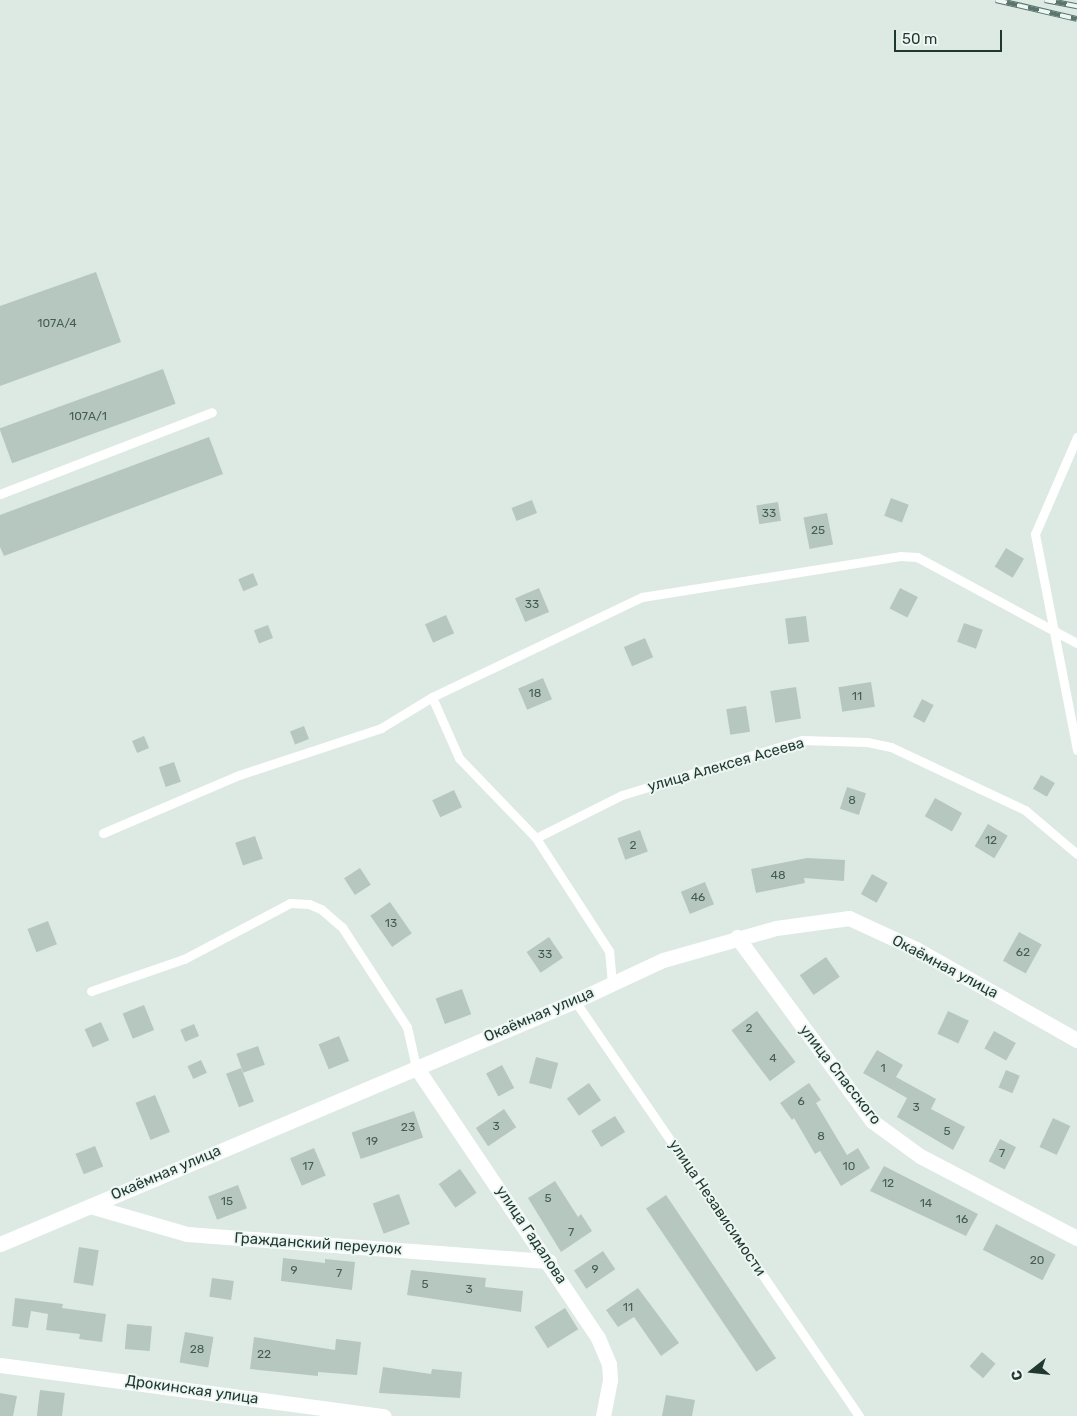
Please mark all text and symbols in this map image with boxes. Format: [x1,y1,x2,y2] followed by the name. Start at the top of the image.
[897,20,1004,52] scale bar
[902,30,937,48] text: 50 m
[37,317,77,331] house number: 107А/4
[69,410,107,424] house number: 107А/1
[762,507,776,521] house number: 33
[811,524,825,538] house number: 25
[525,598,539,612] house number: 33
[529,687,541,701] house number: 18
[852,690,862,704] house number: 11
[646,734,806,796] street label: улица Алексея Асеева
[848,794,856,808] house number: 8
[985,834,997,848] house number: 12
[629,839,637,853] house number: 2
[770,869,786,883] house number: 48
[691,891,705,905] house number: 46
[385,917,397,931] house number: 13
[889,931,1001,1003] street label: Окаёмная улица
[1016,946,1030,960] house number: 62
[538,948,552,962] house number: 33
[481,984,597,1046] street label: Окаёмная улица
[745,1022,753,1036] house number: 2
[795,1022,885,1128] street label: улица Спасского
[769,1052,777,1066] house number: 4
[880,1062,886,1076] house number: 1
[797,1095,805,1109] house number: 6
[912,1101,920,1115] house number: 3
[492,1120,500,1134] house number: 3
[401,1121,415,1135] house number: 23
[943,1125,951,1139] house number: 5
[817,1130,825,1144] house number: 8
[366,1135,378,1149] house number: 19
[665,1136,769,1280] street label: улица Независимости
[108,1142,224,1204] street label: Окаёмная улица
[999,1147,1005,1161] house number: 7
[302,1160,314,1174] house number: 17
[843,1160,855,1174] house number: 10
[882,1177,894,1191] house number: 12
[492,1183,570,1287] street label: улица Гадалова
[544,1192,552,1206] house number: 5
[221,1195,233,1209] house number: 15
[920,1197,932,1211] house number: 14
[956,1213,968,1227] house number: 16
[568,1226,574,1240] house number: 7
[234,1229,402,1259] street label: Гражданский переулок
[1030,1254,1044,1268] house number: 20
[591,1263,599,1277] house number: 9
[290,1264,298,1278] house number: 9
[336,1267,342,1281] house number: 7
[421,1278,429,1292] house number: 5
[465,1283,473,1297] house number: 3
[623,1301,633,1315] house number: 11
[190,1343,204,1357] house number: 28
[1007,1346,1057,1396] north arrow
[257,1348,271,1362] house number: 22
[1008,1368,1027,1382] text: С
[124,1372,260,1408] street label: Дрокинская улица

